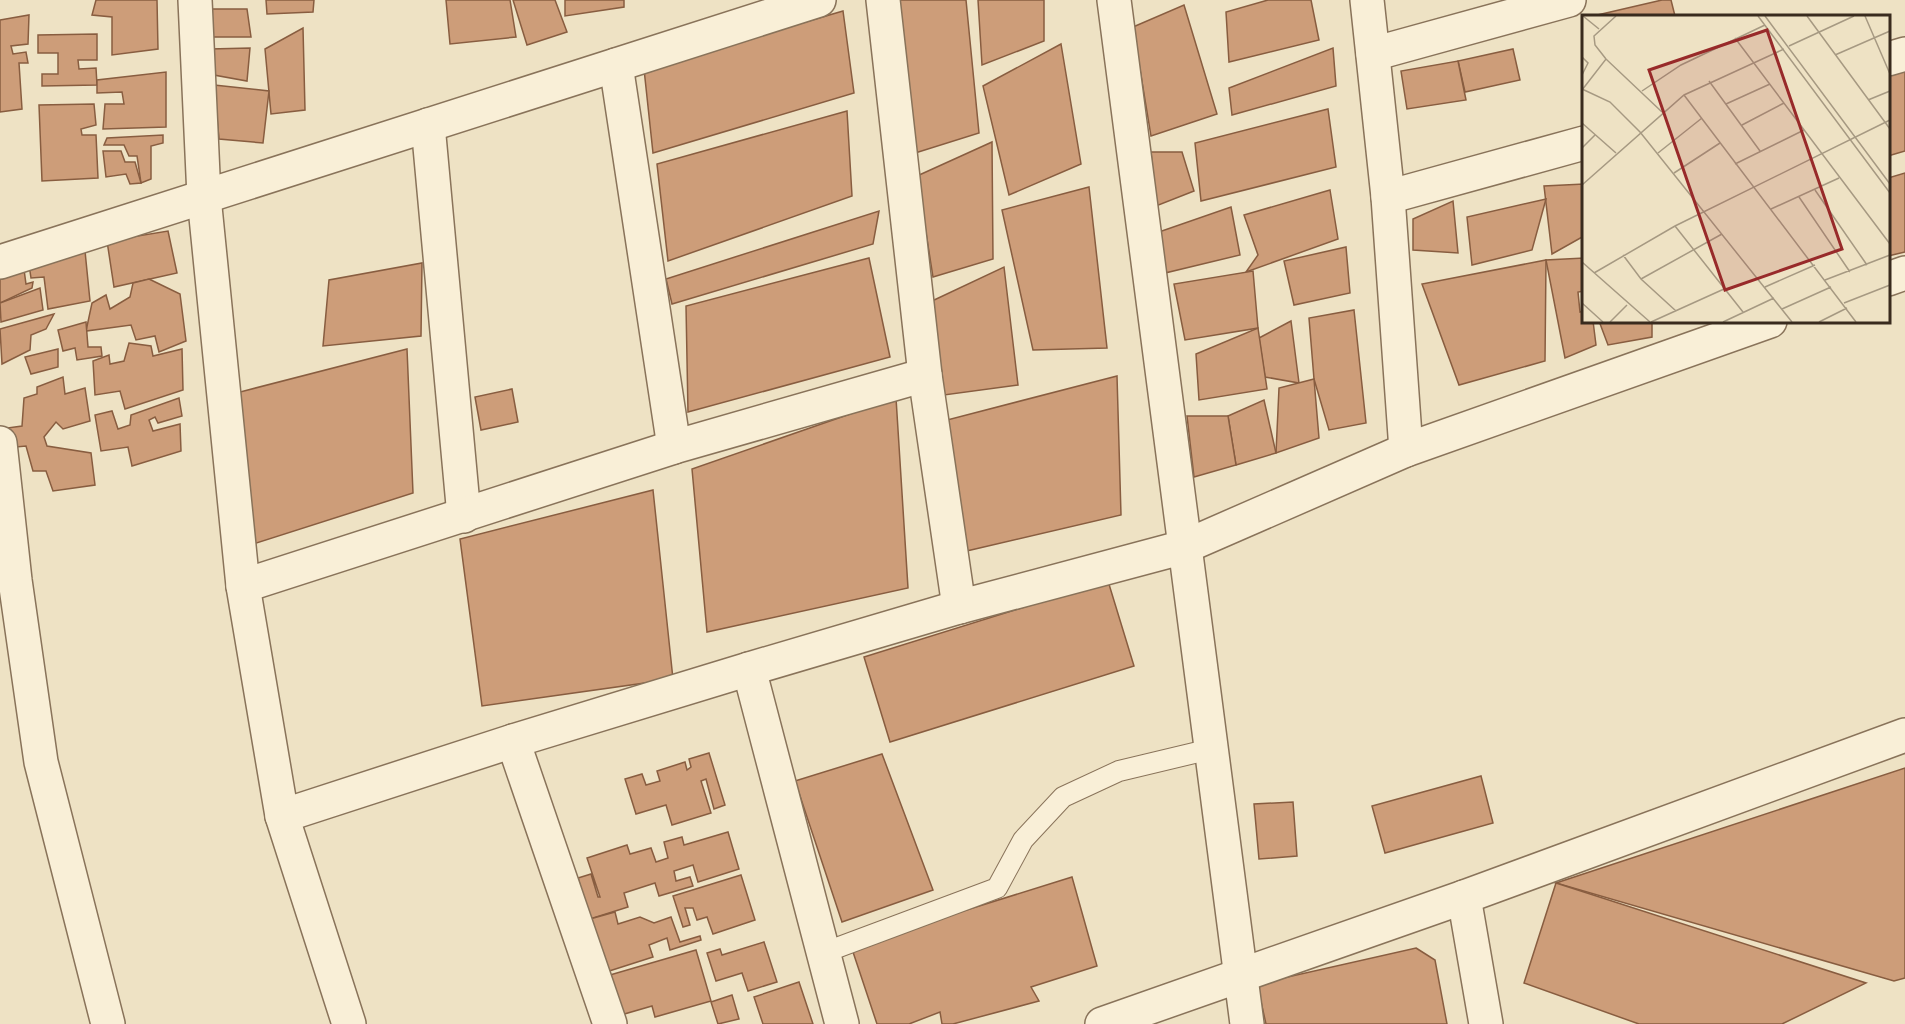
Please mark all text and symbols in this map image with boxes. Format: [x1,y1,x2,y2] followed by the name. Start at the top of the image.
[1582,15,1890,322] inset map

